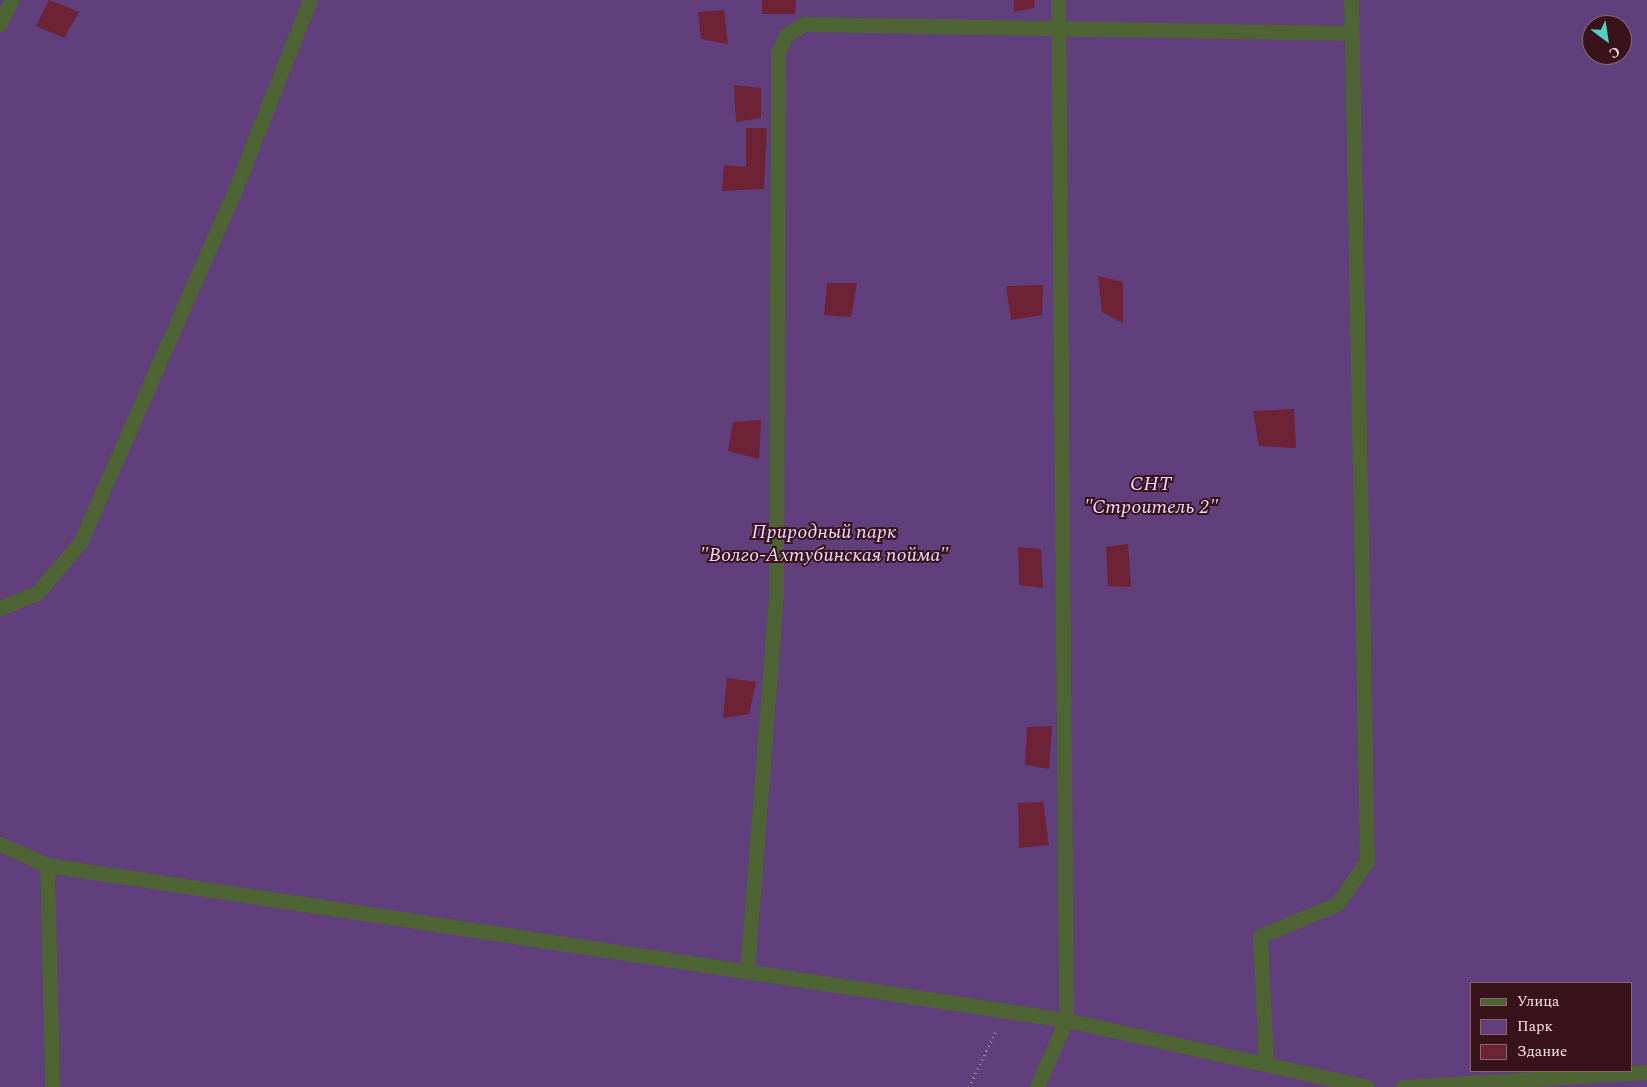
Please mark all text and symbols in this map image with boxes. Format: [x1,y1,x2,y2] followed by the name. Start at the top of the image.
[1582,15,1632,65] north arrow
[1605,41,1624,64] text: С
[1084,472,1218,519] park label: СНТ "Строитель 2"
[699,520,949,567] park label: Природный парк "Волго-Ахтубинская пойма"
[1470,982,1632,1072] legend
[1517,990,1559,1013] text: Улица
[1517,1015,1553,1038] text: Парк
[1517,1040,1567,1063] text: Здание

